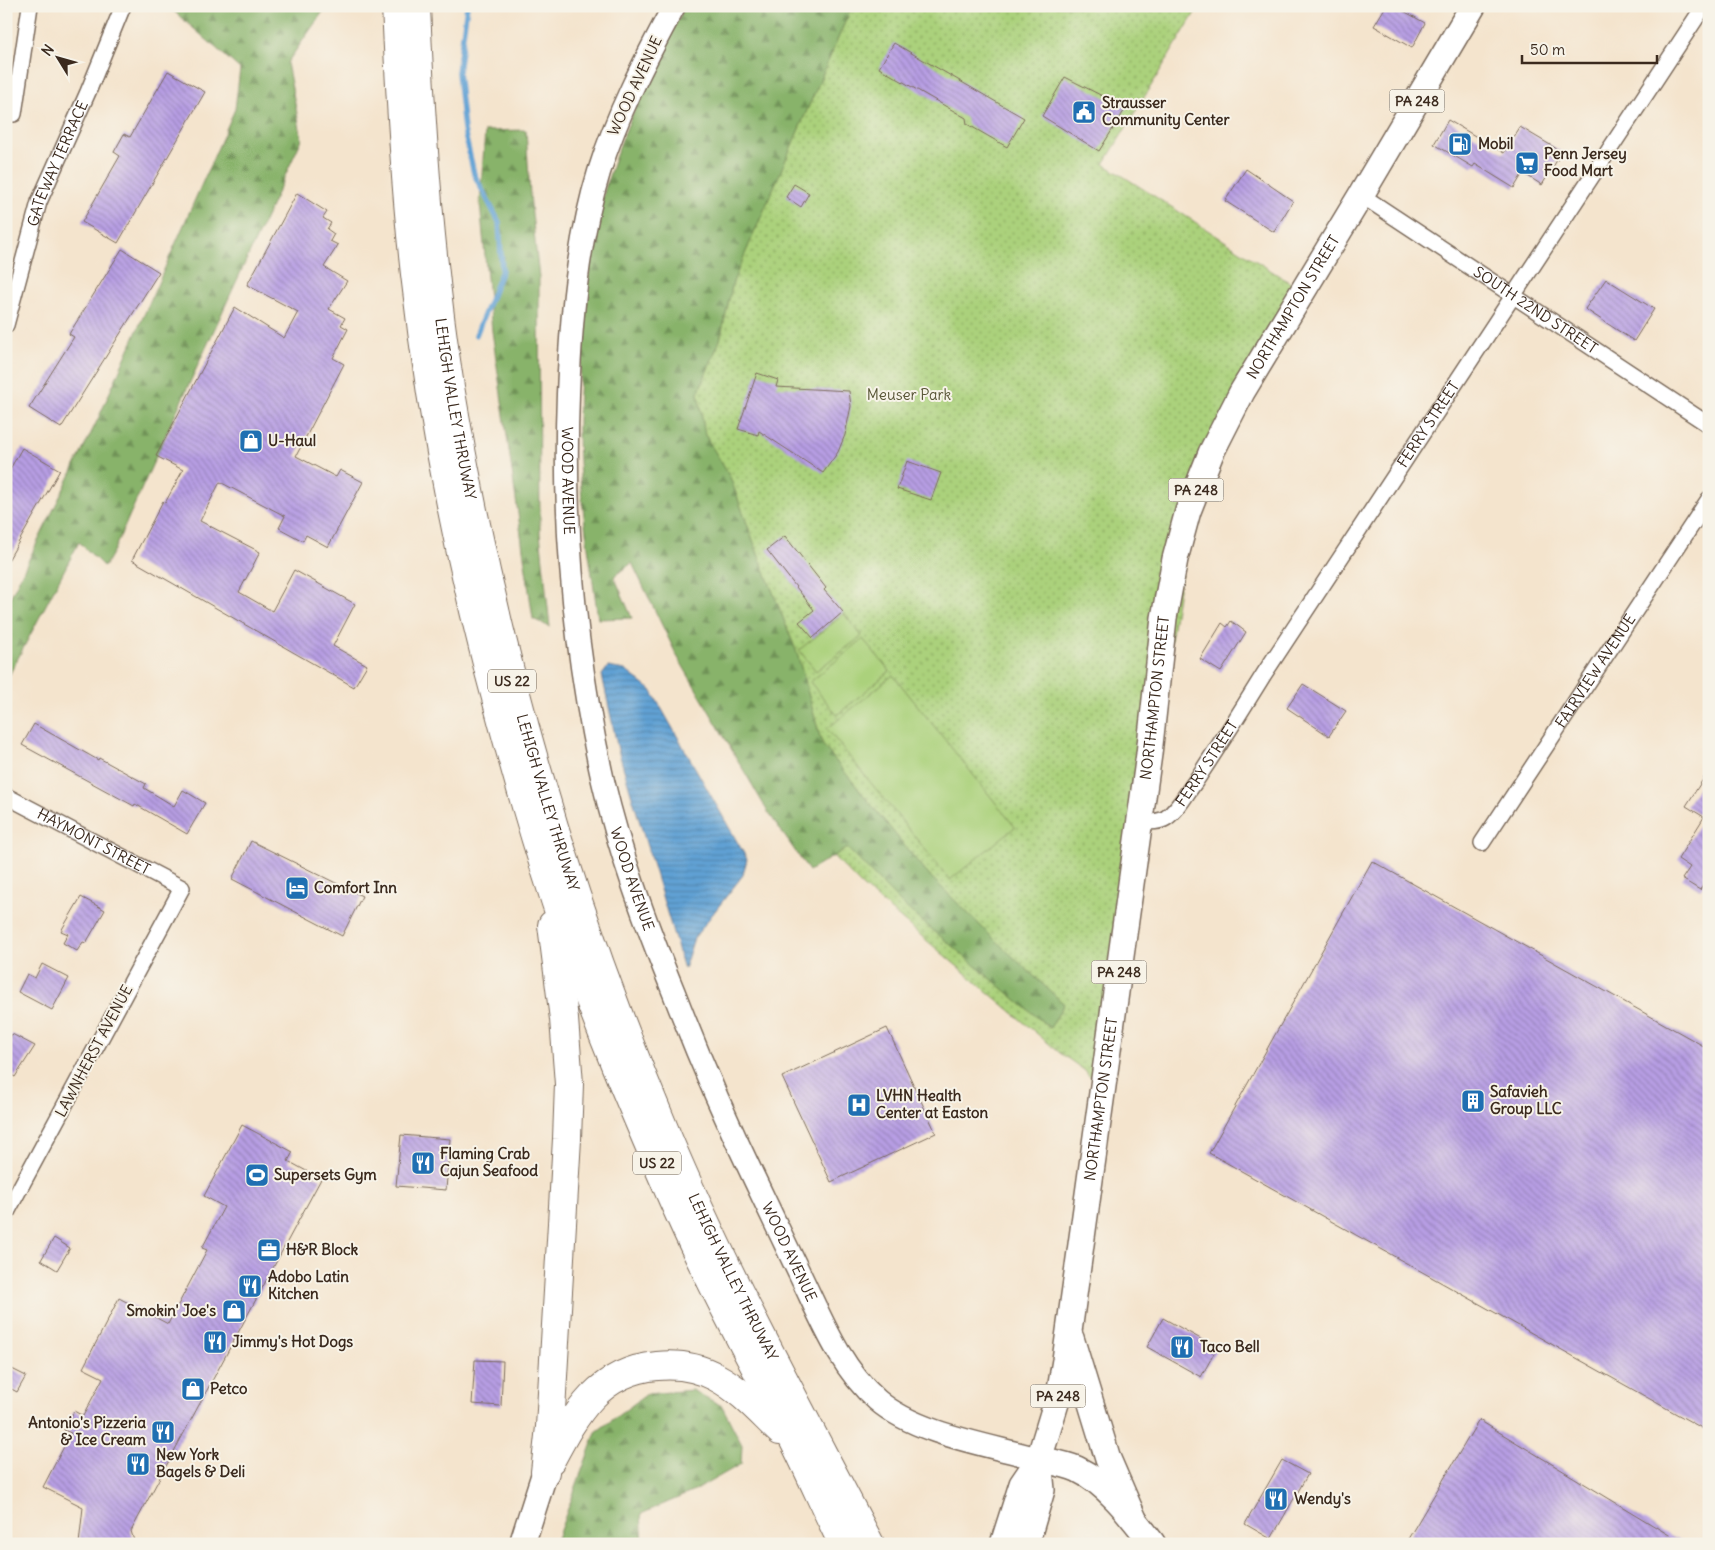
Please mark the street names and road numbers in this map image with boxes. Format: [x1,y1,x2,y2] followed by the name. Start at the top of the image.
[603,33,666,139] street label: WOOD AVENUE
[1390,90,1444,112] road number: PA 248
[23,97,92,228] street label: GATEWAY TERRACE
[1242,231,1344,382] street label: NORTHAMPTON STREET
[1470,262,1601,358] street label: SOUTH 22ND STREET
[431,317,481,502] street label: LEHIGH VALLEY THRUWAY
[1393,377,1463,471] street label: FERRY STREET
[558,427,579,535] street label: WOOD AVENUE
[1168,478,1224,502] road number: PA 248
[1551,610,1640,731] street label: FAIRVIEW AVENUE
[1136,615,1173,781] street label: NORTHAMPTON STREET
[488,669,536,692] road number: US 22
[513,712,584,894] street label: LEHIGH VALLEY THRUWAY
[1171,717,1242,810] street label: FERRY STREET
[34,804,154,879] street label: HAYMONT STREET
[606,825,659,933] street label: WOOD AVENUE
[1092,960,1146,984] road number: PA 248
[51,981,137,1120] street label: LAWNHERST AVENUE
[1080,1016,1121,1182] street label: NORTHAMPTON STREET
[633,1152,681,1174] road number: US 22
[684,1190,783,1364] street label: LEHIGH VALLEY THRUWAY
[758,1199,821,1305] street label: WOOD AVENUE
[1030,1384,1086,1408] road number: PA 248

